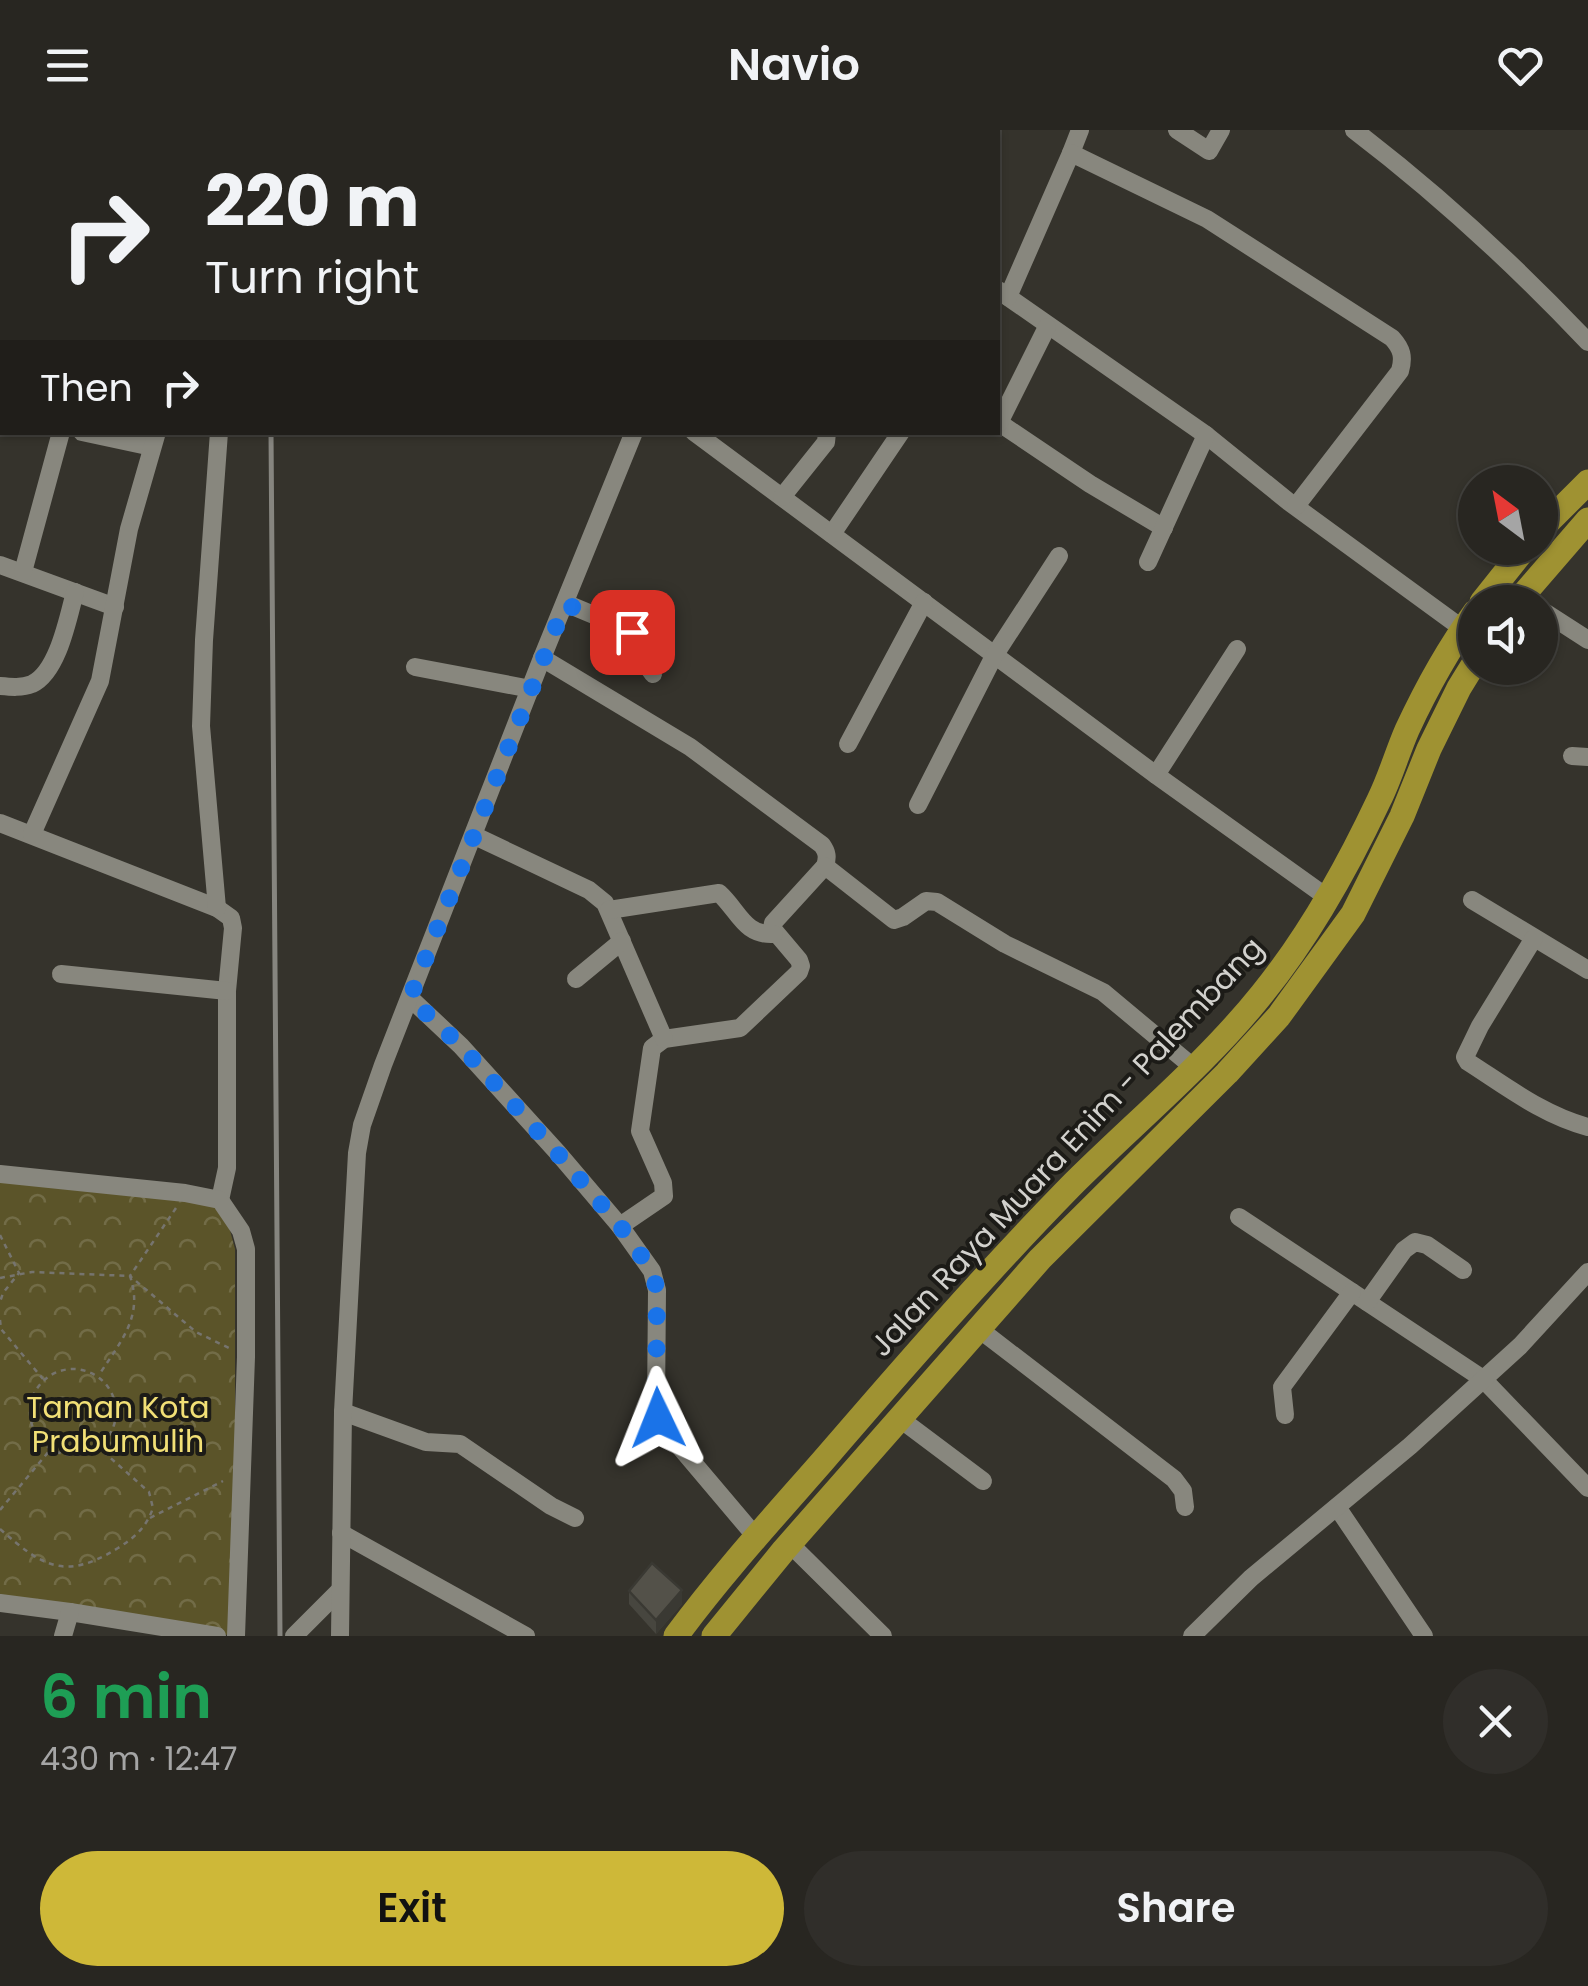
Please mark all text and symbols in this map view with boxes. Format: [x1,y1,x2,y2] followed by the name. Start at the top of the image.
[728,33,860,96] text: Navio
[40,38,95,93] icon: menu
[1493,38,1548,93] icon: heart
[205,152,420,251] text: 220 m
[40,170,170,300] icon: right
[205,246,419,309] text: Turn right
[153,360,208,415] icon: right
[40,361,133,414] text: Then
[1458,465,1558,565] north arrow
[1458,465,1558,685] map controls
[1458,585,1558,685] button: sound
[590,590,675,675] pin
[605,605,660,660] icon: arrive
[860,927,1273,1366] street label: Jalan Raya Muara Enim - Palembang
[606,1366,710,1470] position arrow
[26,1386,210,1463] park label: Taman Kota Prabumulih
[40,1655,212,1739] text: 6 min
[1443,1669,1548,1774] button: close
[40,1736,238,1781] text: 430 m · 12:47
[40,1851,784,1966] button: Exit
[804,1851,1548,1966] button: Share

